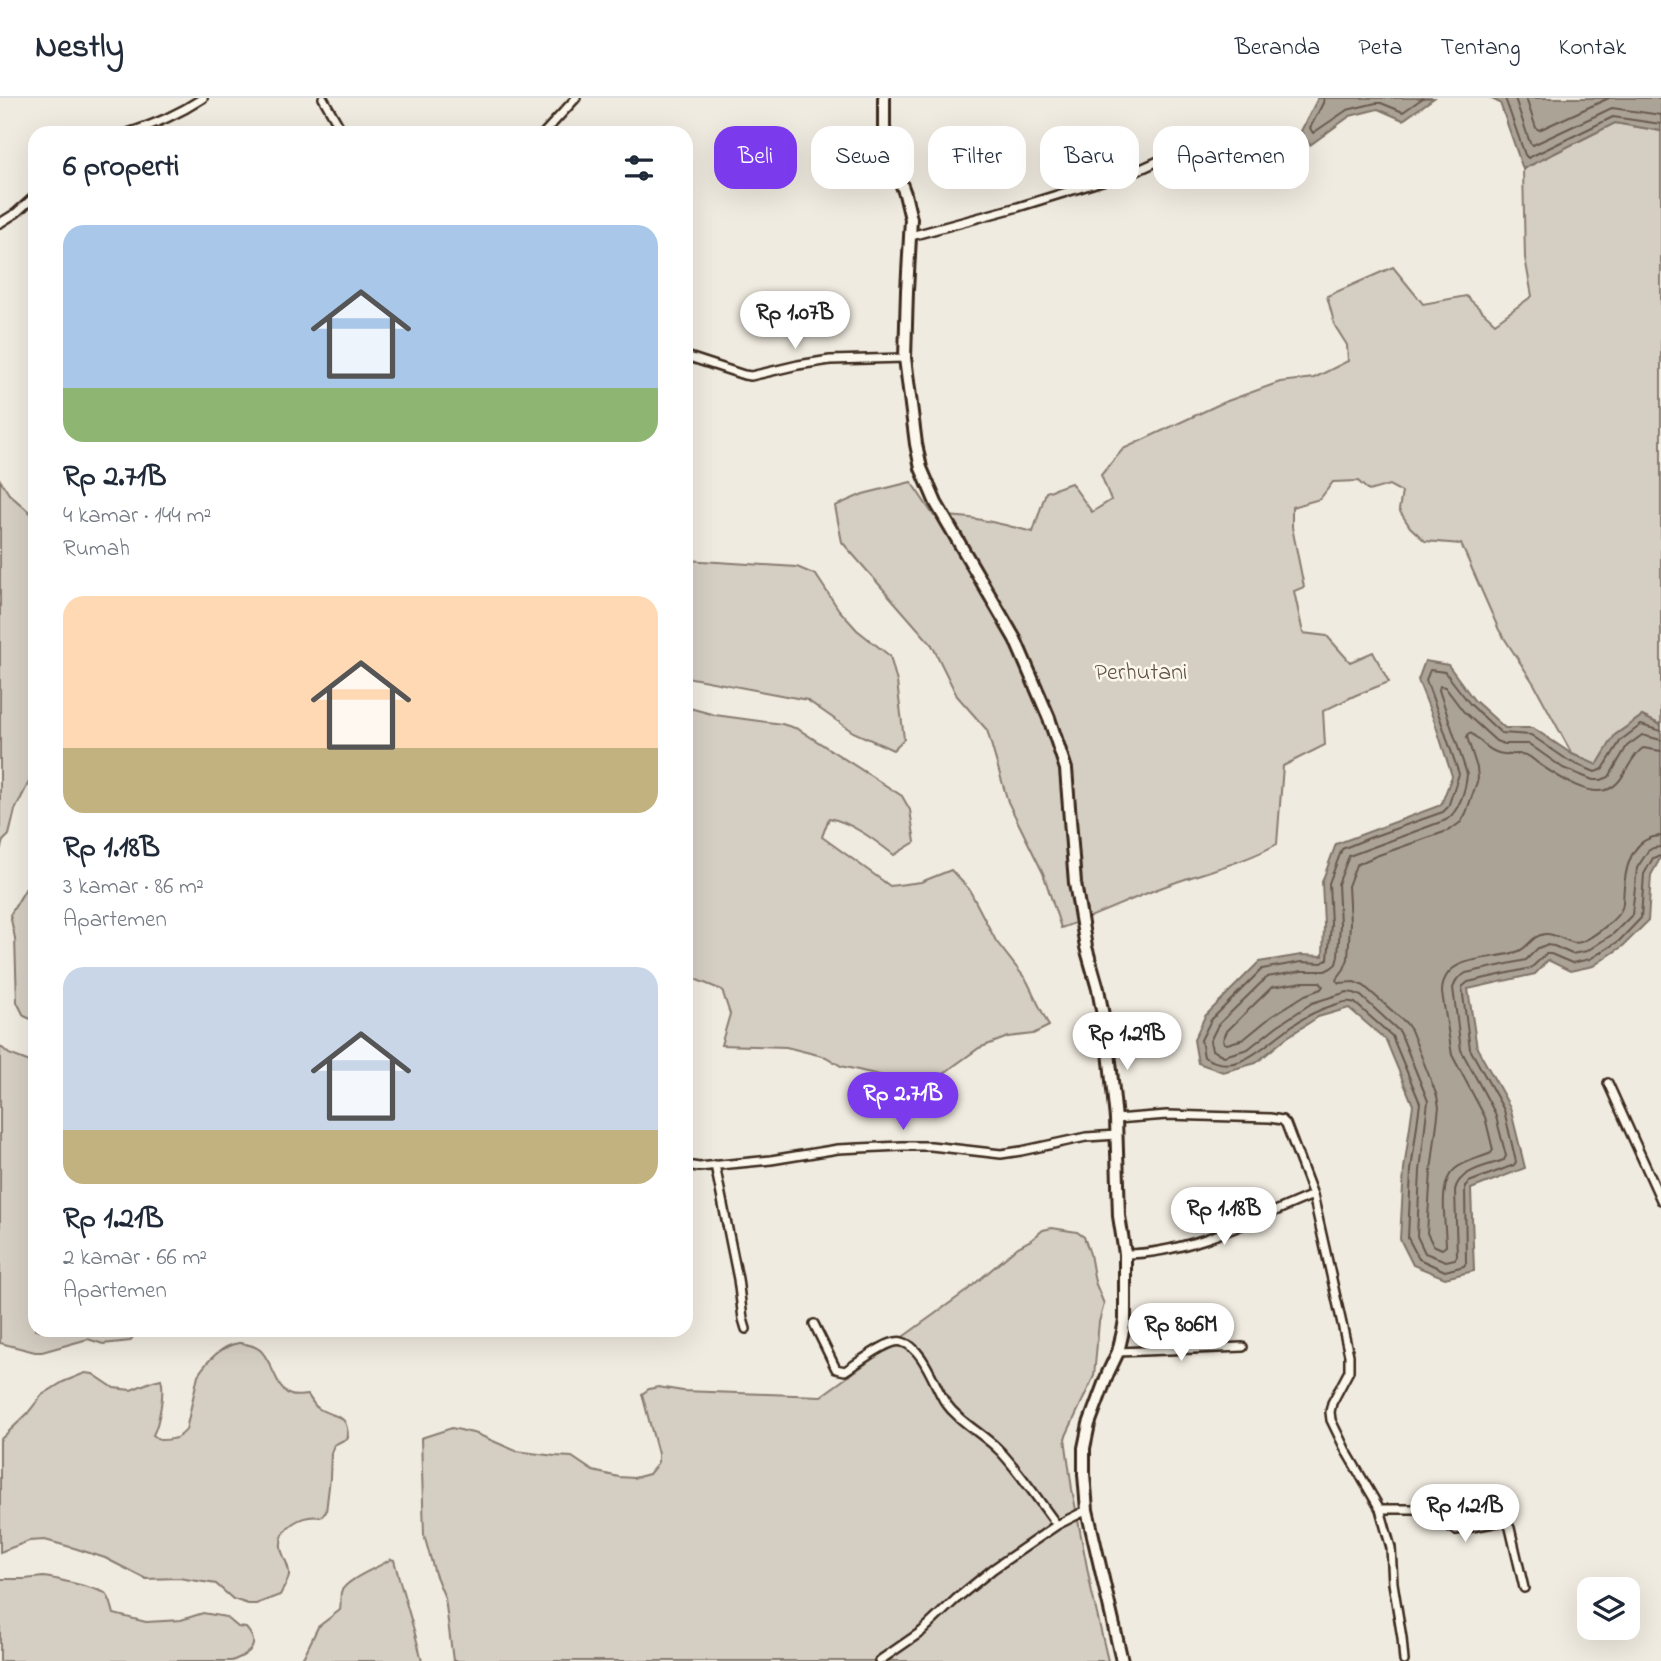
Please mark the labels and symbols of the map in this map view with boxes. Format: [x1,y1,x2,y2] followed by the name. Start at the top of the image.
[723,292,867,351] pin: Rp 1.07B
[1095,656,1187,691] park label: Perhutani
[1055,1012,1199,1072] pin: Rp 1.29B
[831,1072,975,1132] pin: Rp 2.71B
[1152,1188,1296,1247] pin: Rp 1.18B
[1116,1304,1246,1363] pin: Rp 806M
[1393,1484,1537,1544] pin: Rp 1.21B

